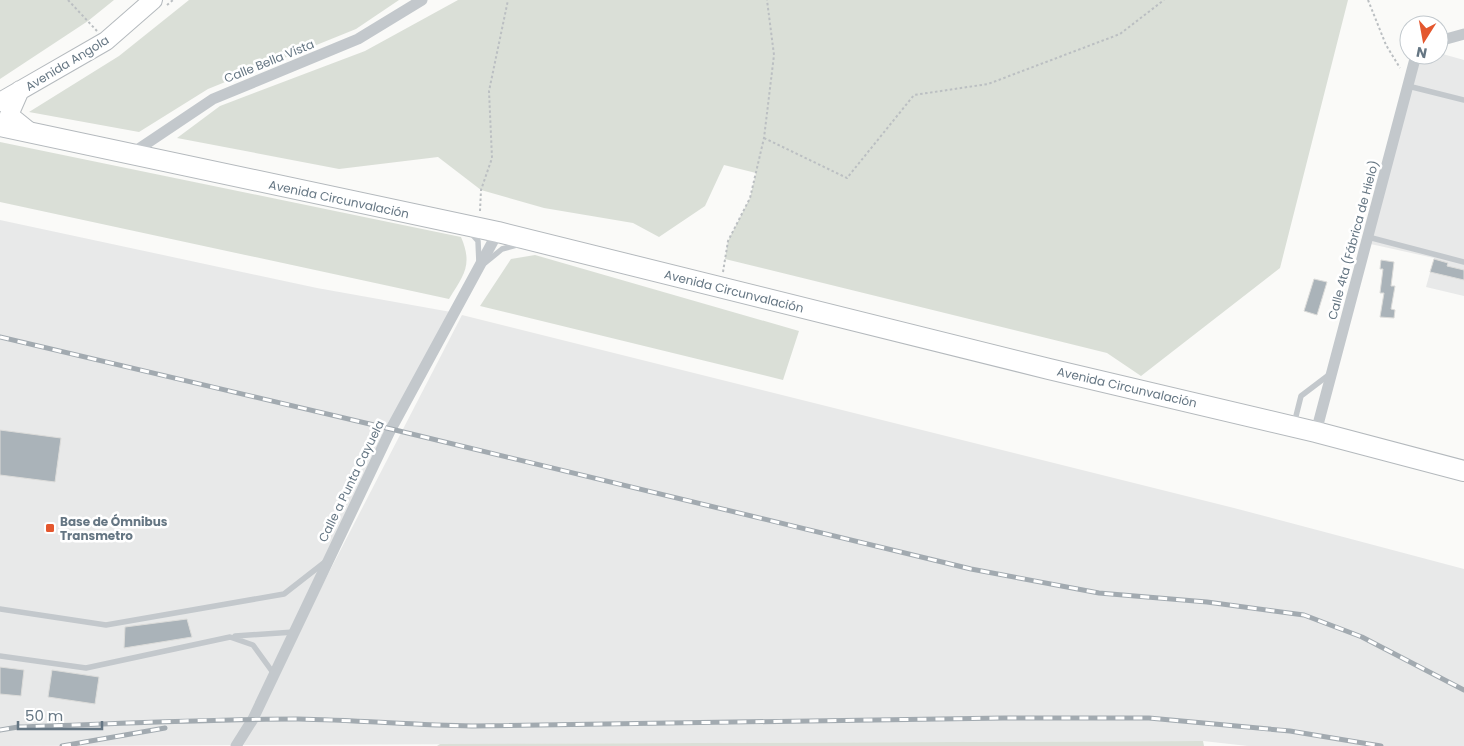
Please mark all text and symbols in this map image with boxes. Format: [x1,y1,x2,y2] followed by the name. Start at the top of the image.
[1399,15,1449,65] north arrow
[22,31,112,95] street label: Avenida Angola
[221,35,317,87] street label: Calle Bella Vista
[1414,42,1429,64] text: N
[1324,158,1382,322] street label: Calle 4ta (Fábrica de Hielo)
[267,176,411,222] street label: Avenida Circunvalación
[662,265,806,317] street label: Avenida Circunvalación
[1055,363,1199,411] street label: Avenida Circunvalación
[314,417,388,545] street label: Calle a Punta Cayuela
[60,513,168,544] place label: Base de Ómnibus Transmetro
[44,522,56,534] marker: Base de Ómnibus Transmetro
[18,698,101,730] scale bar
[25,705,63,726] text: 50 m

